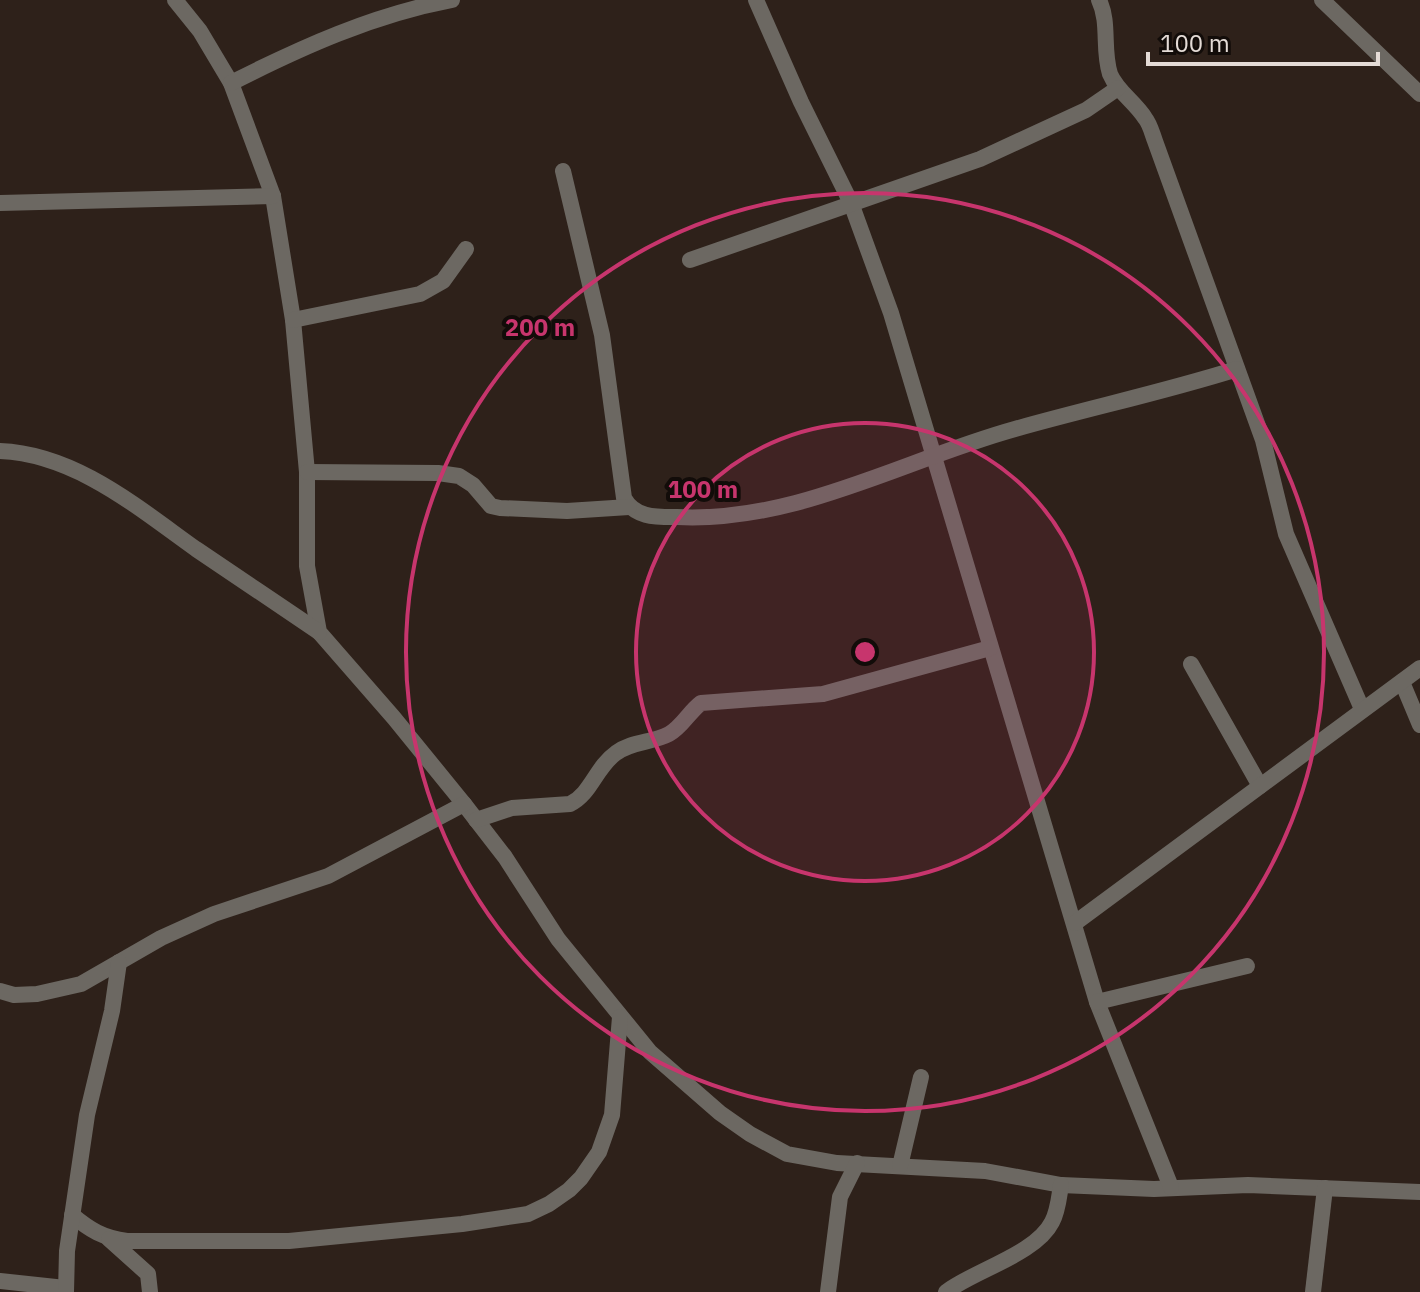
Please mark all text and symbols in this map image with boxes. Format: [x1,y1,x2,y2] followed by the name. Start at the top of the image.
[1148,16,1378,66] scale bar
[1160,27,1230,59] text: 100 m
[505,311,575,343] text: 200 m
[668,473,738,505] text: 100 m
[851,638,879,666] centre of rings

